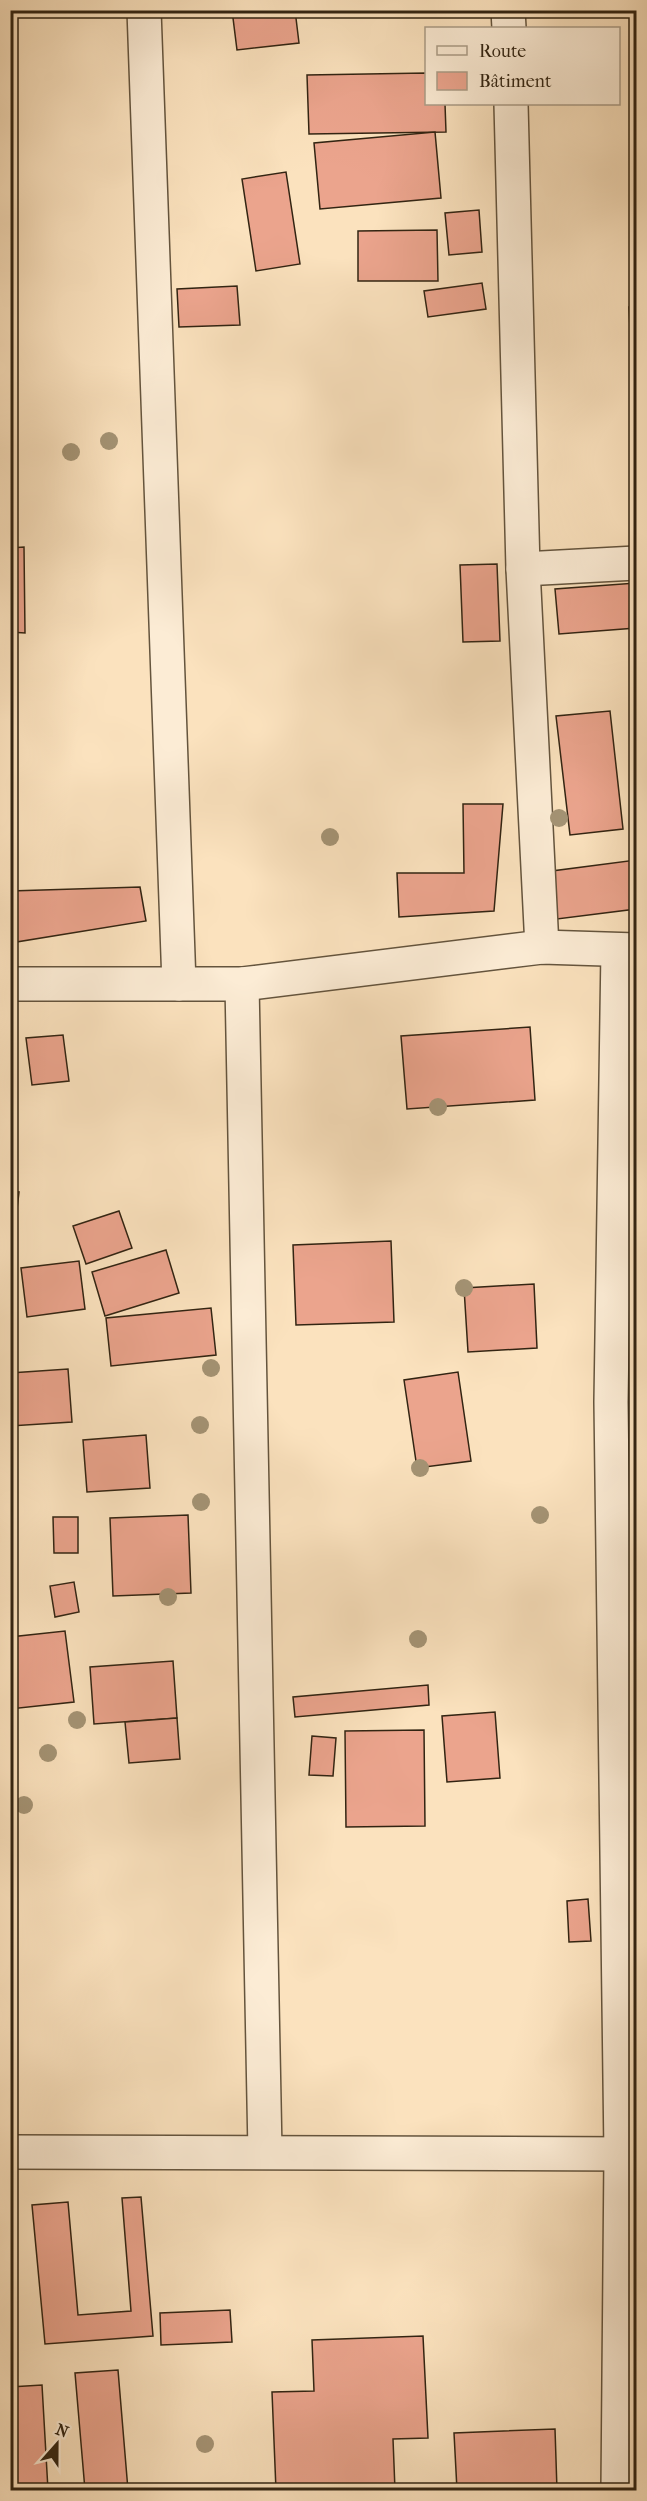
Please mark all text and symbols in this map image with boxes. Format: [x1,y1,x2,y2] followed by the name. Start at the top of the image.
[425,27,620,105] legend
[479,41,526,62] text: Route
[479,71,552,92] text: Bâtiment
[27,2414,87,2474] north arrow
[53,2419,72,2442] text: N

